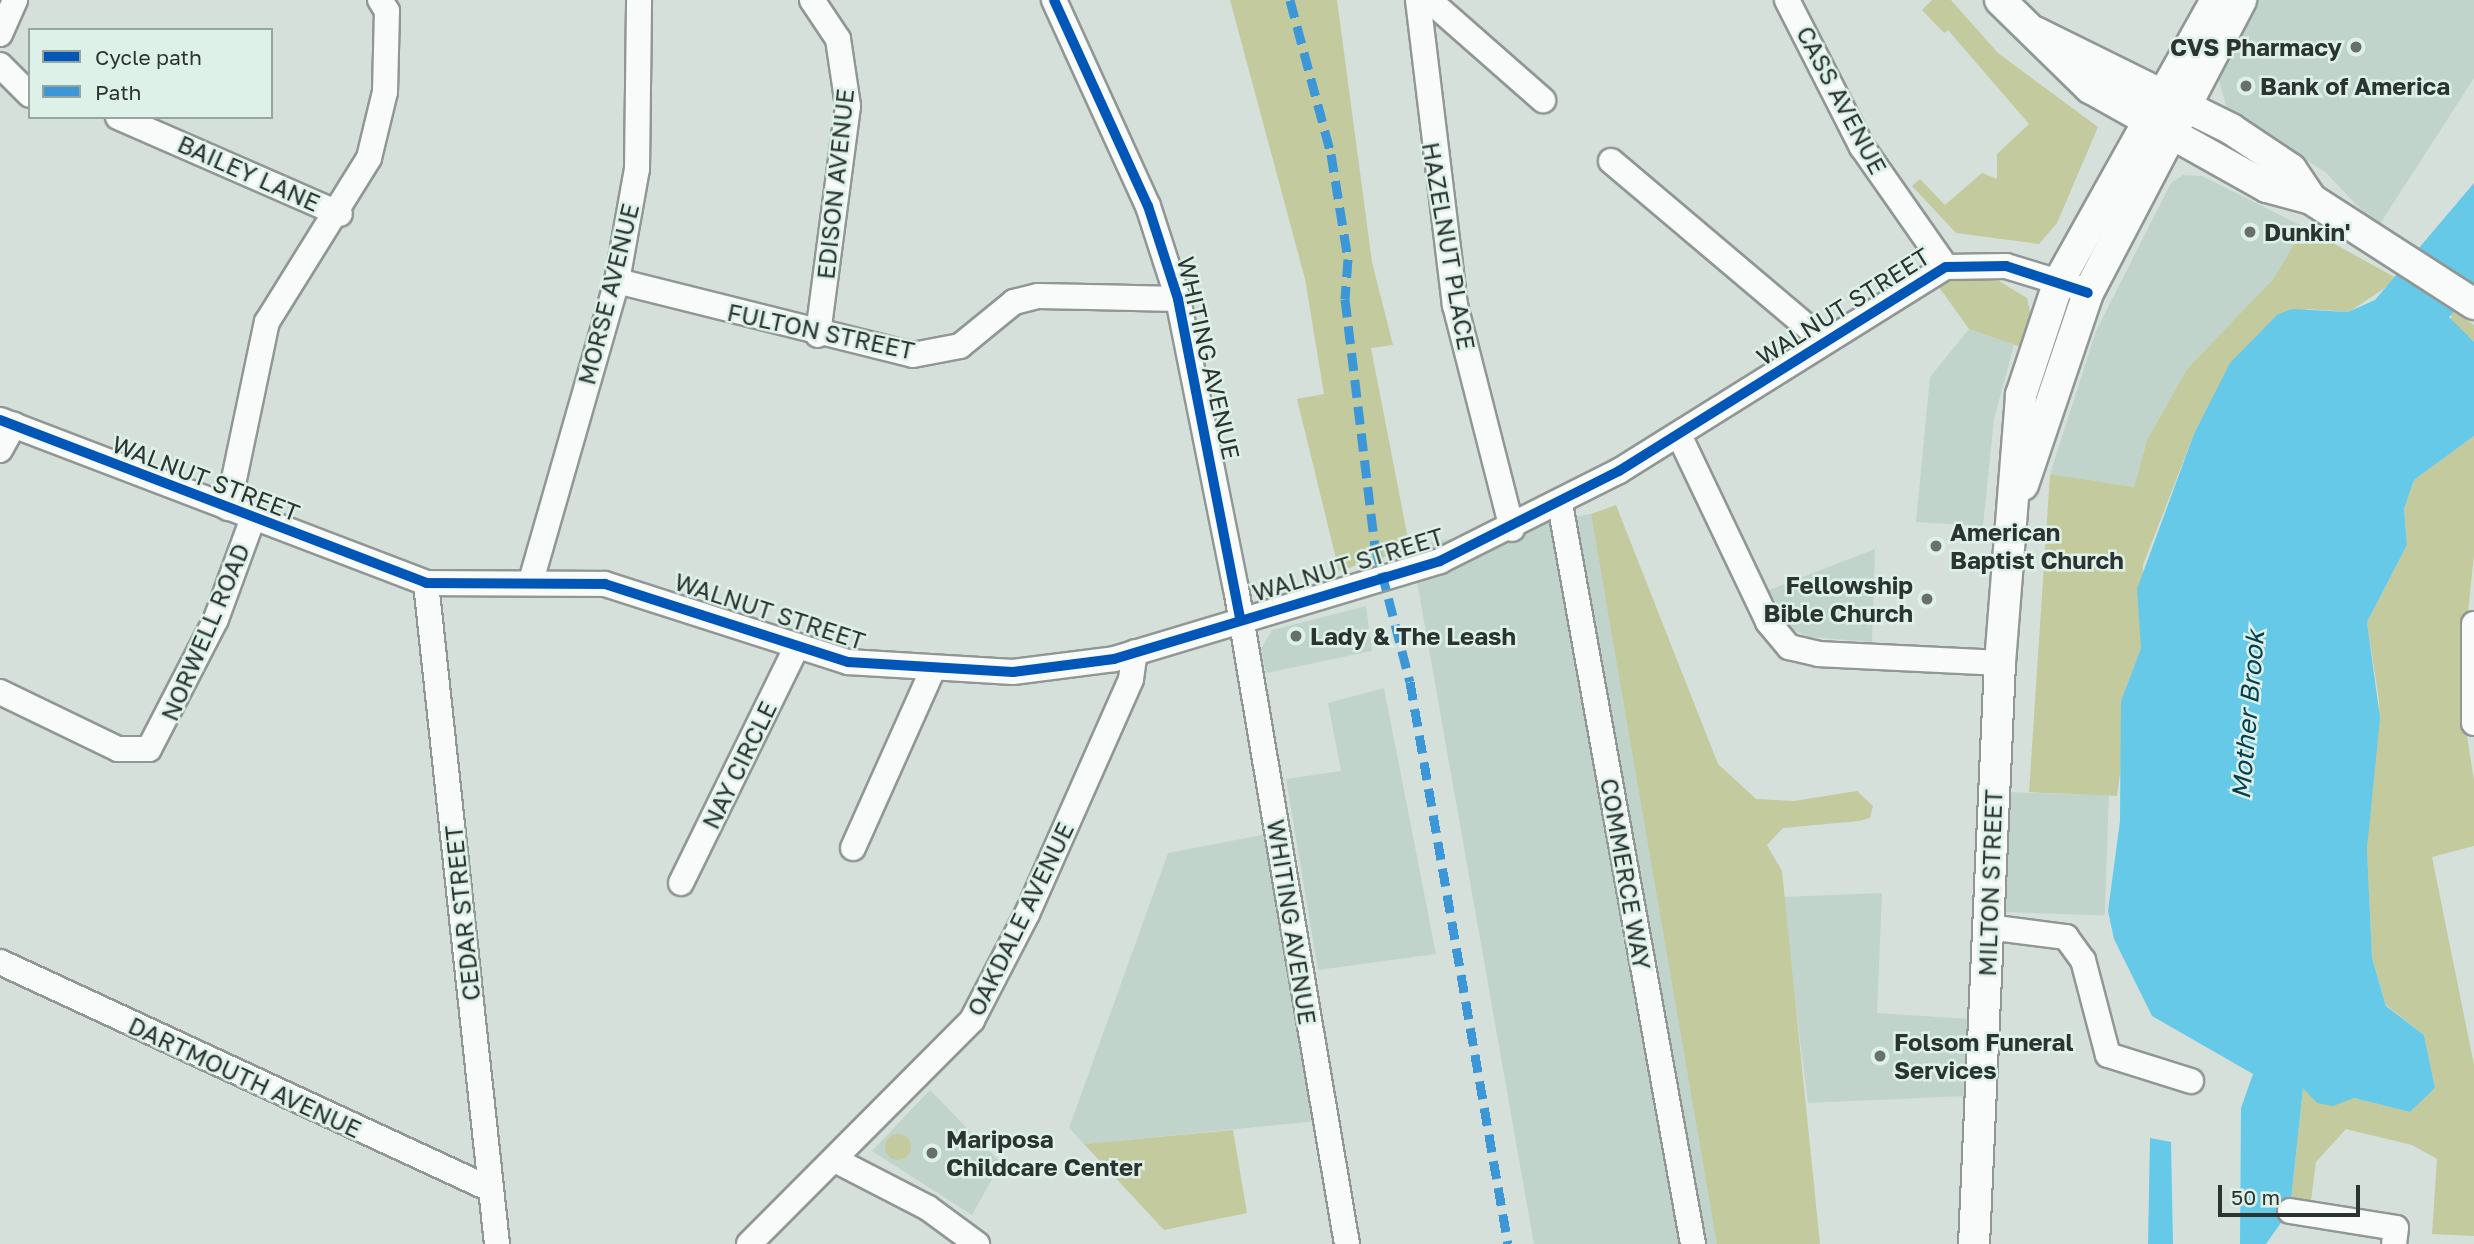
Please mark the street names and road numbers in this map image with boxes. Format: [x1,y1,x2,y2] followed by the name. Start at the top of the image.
[1791,21,1893,179] street label: CASS AVENUE
[811,87,859,281] street label: EDISON AVENUE
[173,129,325,217] street label: BAILEY LANE
[1417,140,1481,352] street label: HAZELNUT PLACE
[572,200,644,388] street label: MORSE AVENUE
[1751,241,1935,371] street label: WALNUT STREET
[1172,254,1246,462] street label: WHITING AVENUE
[725,297,917,365] street label: FULTON STREET
[108,429,304,527] street label: WALNUT STREET
[1249,521,1447,607] street label: WALNUT STREET
[155,539,255,725] street label: NORWELL ROAD
[671,567,869,655] street label: WALNUT STREET
[696,697,782,833] street label: NAY CIRCLE
[1595,776,1657,972] street label: COMMERCE WAY
[1972,789,2008,977] street label: MILTON STREET
[1262,817,1322,1027] street label: WHITING AVENUE
[961,818,1079,1020] street label: OAKDALE AVENUE
[438,824,486,1002] street label: CEDAR STREET
[124,1010,366,1144] street label: DARTMOUTH AVENUE

